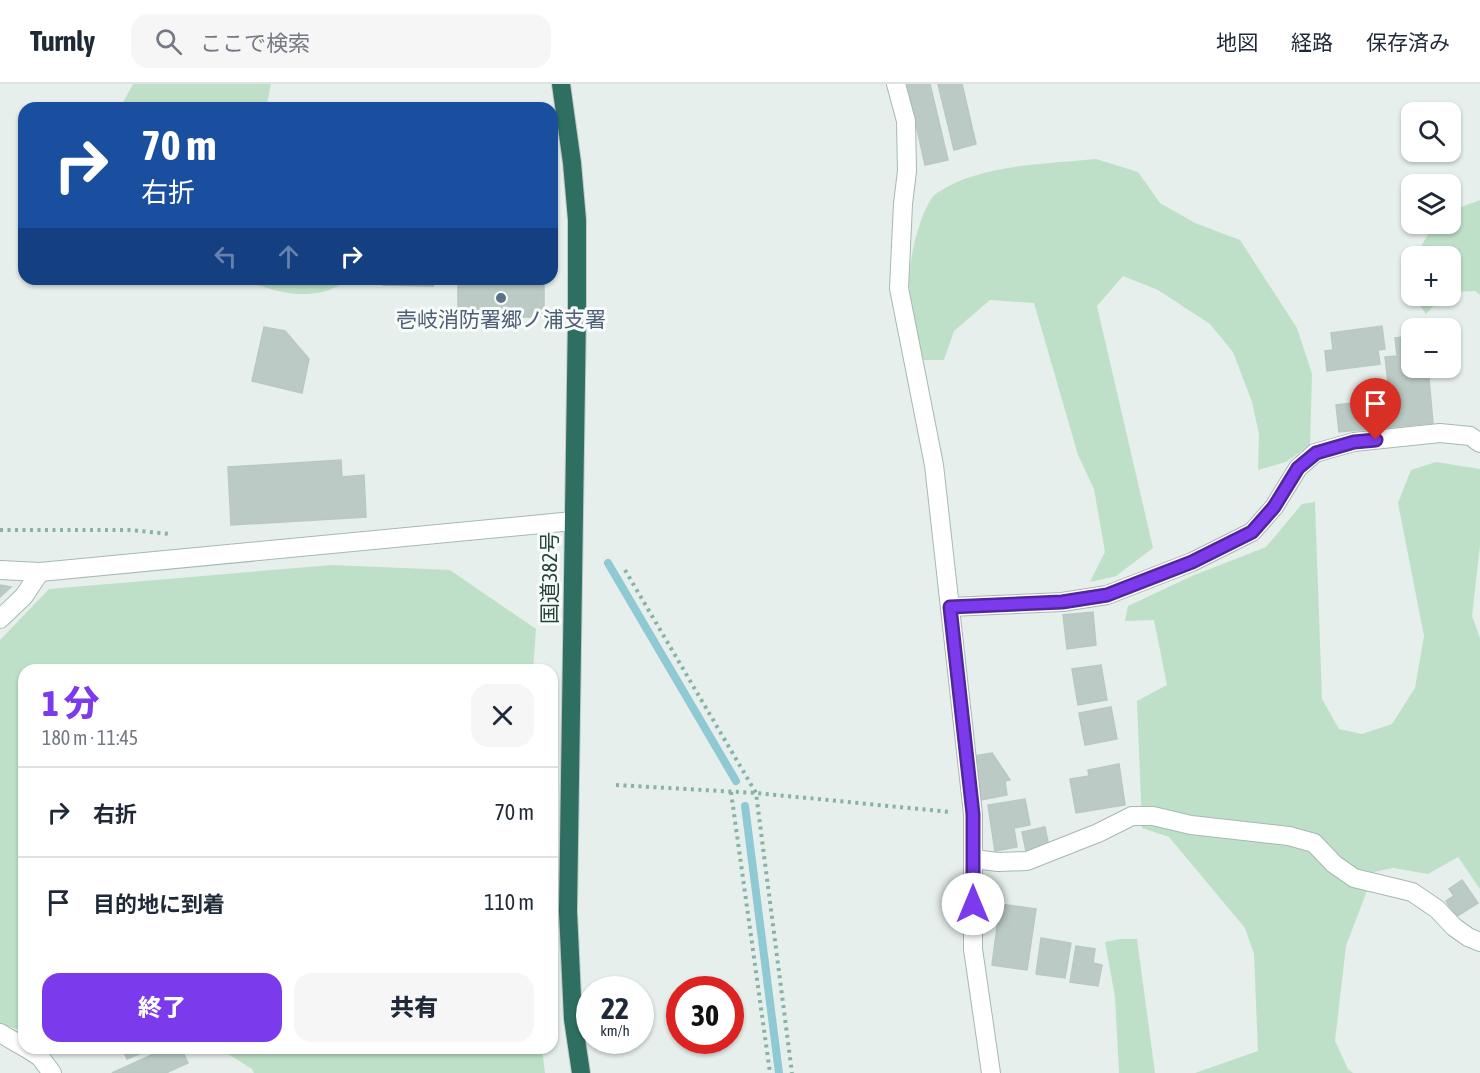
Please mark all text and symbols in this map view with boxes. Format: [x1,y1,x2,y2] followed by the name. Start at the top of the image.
[131,14,551,68] search box
[30,25,95,57] text: Turnly
[152,25,185,58] icon: search
[200,30,310,56] text: ここで検索
[1216,30,1258,54] text: 地図
[1291,30,1333,54] text: 経路
[1366,30,1450,54] text: 保存済み
[1401,102,1461,378] map controls
[1401,102,1461,162] button: search
[141,121,216,169] text: 70 m
[42,126,120,204] icon: right
[1401,174,1461,234] button: layers
[141,177,195,208] text: 右折
[209,240,242,273] icon: left
[272,240,305,273] icon: ahead
[335,240,368,273] icon: right
[1401,246,1461,306] button: +
[494,291,508,305] marker: 壱岐消防署郷ノ浦支署
[396,307,606,331] place label: 壱岐消防署郷ノ浦支署
[1401,318,1461,378] button: −
[1350,378,1401,440] pin
[1359,387,1392,420] icon: arrive
[537,532,561,624] street label: 国道382号
[42,682,100,724] text: 1 分
[471,684,534,747] button: close
[42,726,138,749] text: 180 m · 11:45
[42,796,75,829] icon: right
[494,799,534,825] text: 70 m
[93,801,137,827] text: 右折
[941,872,1005,936] position arrow
[42,886,75,919] icon: arrive
[484,889,534,915] text: 110 m
[93,891,225,917] text: 目的地に到着
[42,973,282,1042] button: 終了
[294,973,534,1042] button: 共有
[666,976,744,1054] speed limit sign: 30
[601,991,629,1025] text: 22
[600,1022,630,1039] text: km/h

